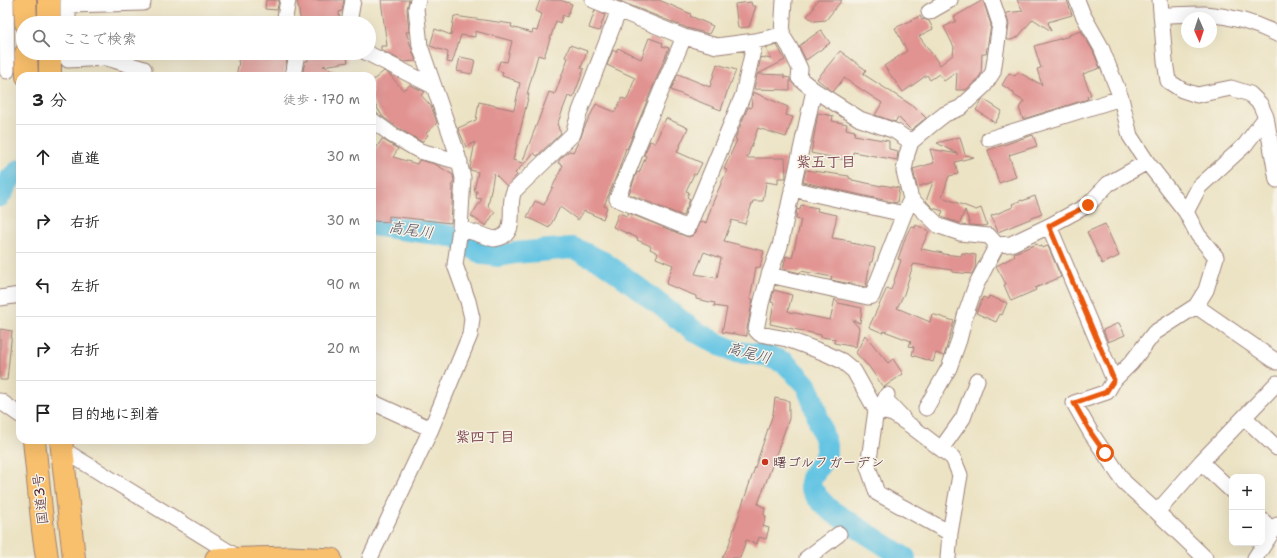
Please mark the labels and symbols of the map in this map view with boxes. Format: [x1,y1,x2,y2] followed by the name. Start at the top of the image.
[1181,12,1217,48] north arrow
[796,152,856,172] district label: 紫五丁目
[1079,196,1097,214] route end
[387,217,435,243] water label: 高尾川
[725,338,773,368] water label: 高尾川
[455,427,515,447] district label: 紫四丁目
[1096,444,1114,462] route start
[773,453,884,471] place label: 曙ゴルフガーデン
[760,457,770,467] marker: 曙ゴルフガーデン
[28,472,52,526] street label: 国道3号

